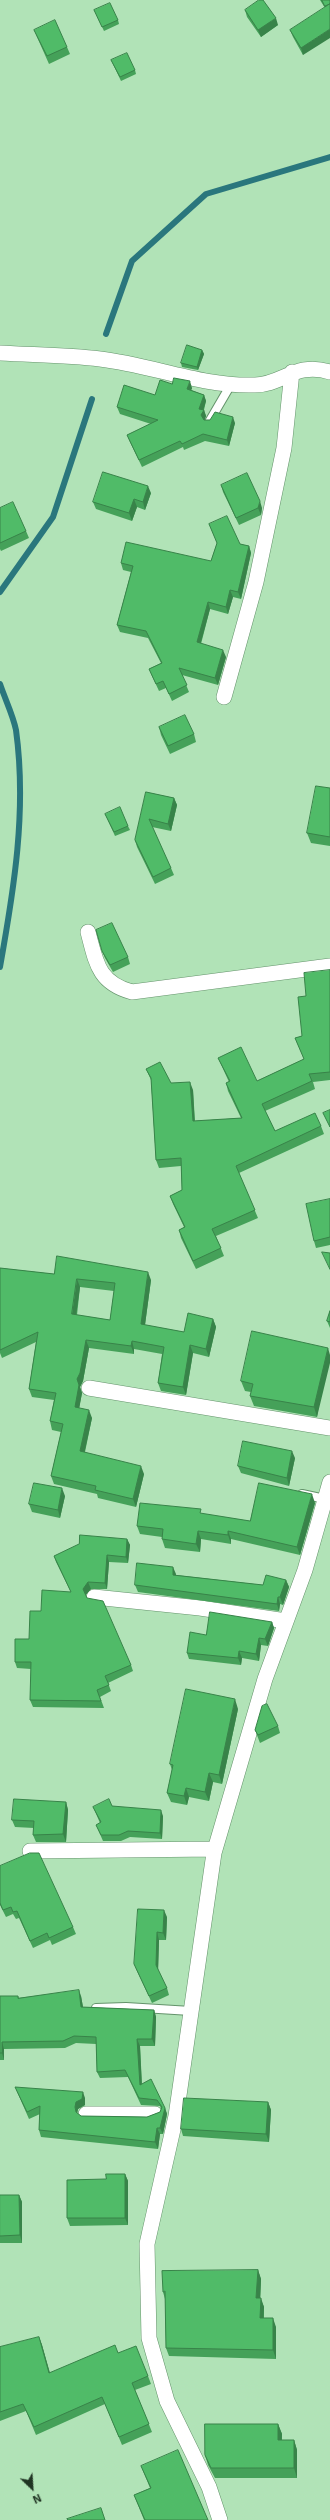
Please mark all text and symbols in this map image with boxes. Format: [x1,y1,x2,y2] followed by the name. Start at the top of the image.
[12,2468,52,2508] north arrow
[31,2492,44,2507] text: N

